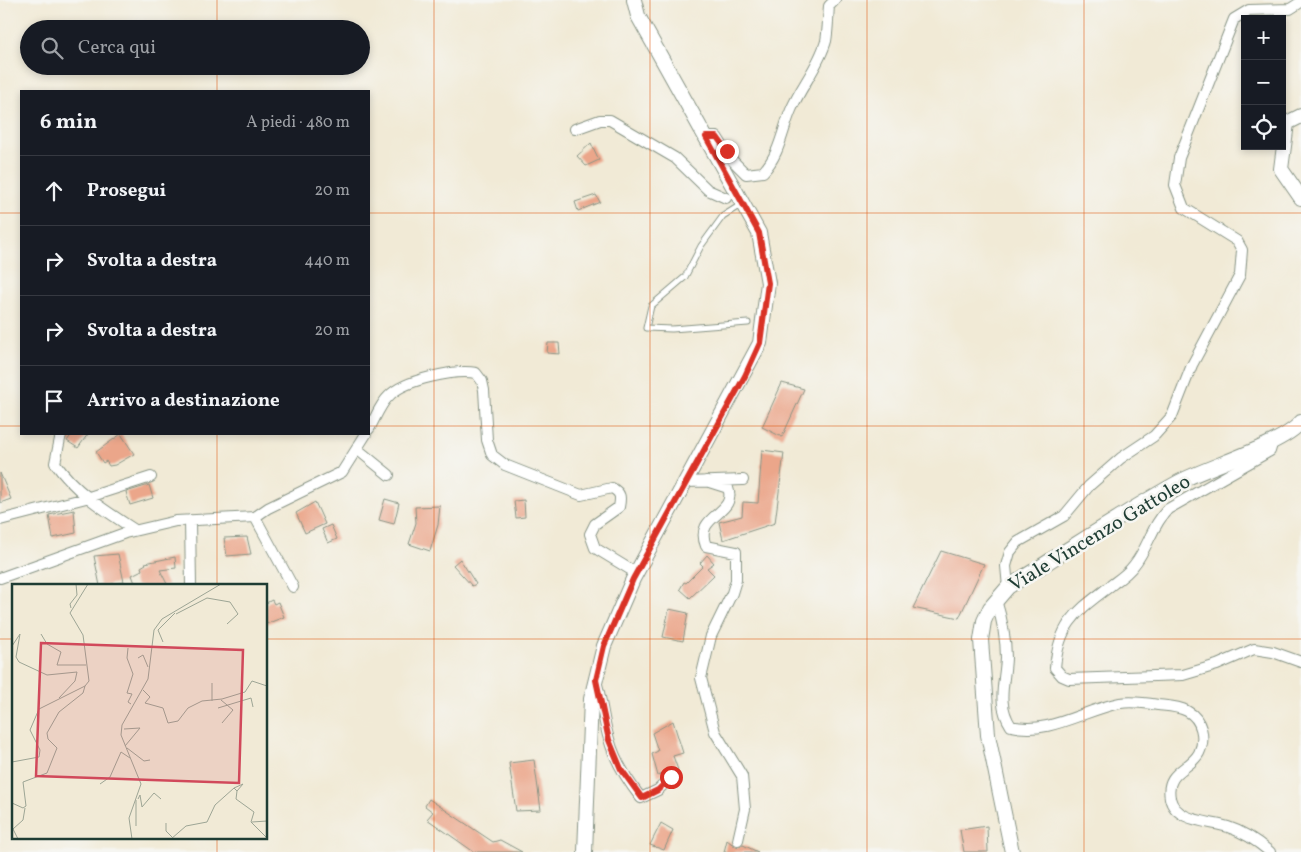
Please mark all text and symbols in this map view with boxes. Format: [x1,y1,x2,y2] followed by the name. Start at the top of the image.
[1241,15,1286,150] map controls
[1241,15,1286,60] button: +
[20,20,370,75] search box
[38,34,66,62] icon: search
[78,35,156,61] text: Cerca qui
[1241,60,1286,105] button: −
[1241,105,1286,150] button: locate
[40,108,97,137] text: 6 min
[246,112,350,134] text: A piedi · 480 m
[716,140,739,163] route end
[40,177,68,205] icon: ahead
[87,178,166,204] text: Prosegui
[315,180,350,202] text: 20 m
[40,247,68,275] icon: right
[87,248,217,274] text: Svolta a destra
[304,250,350,272] text: 440 m
[40,317,68,345] icon: right
[87,318,217,344] text: Svolta a destra
[315,320,350,342] text: 20 m
[40,387,68,415] icon: arrive
[87,388,280,414] text: Arrivo a destinazione
[1004,469,1196,599] street label: Viale Vincenzo Gattoleo
[12,584,268,840] inset map
[660,766,683,789] route start

